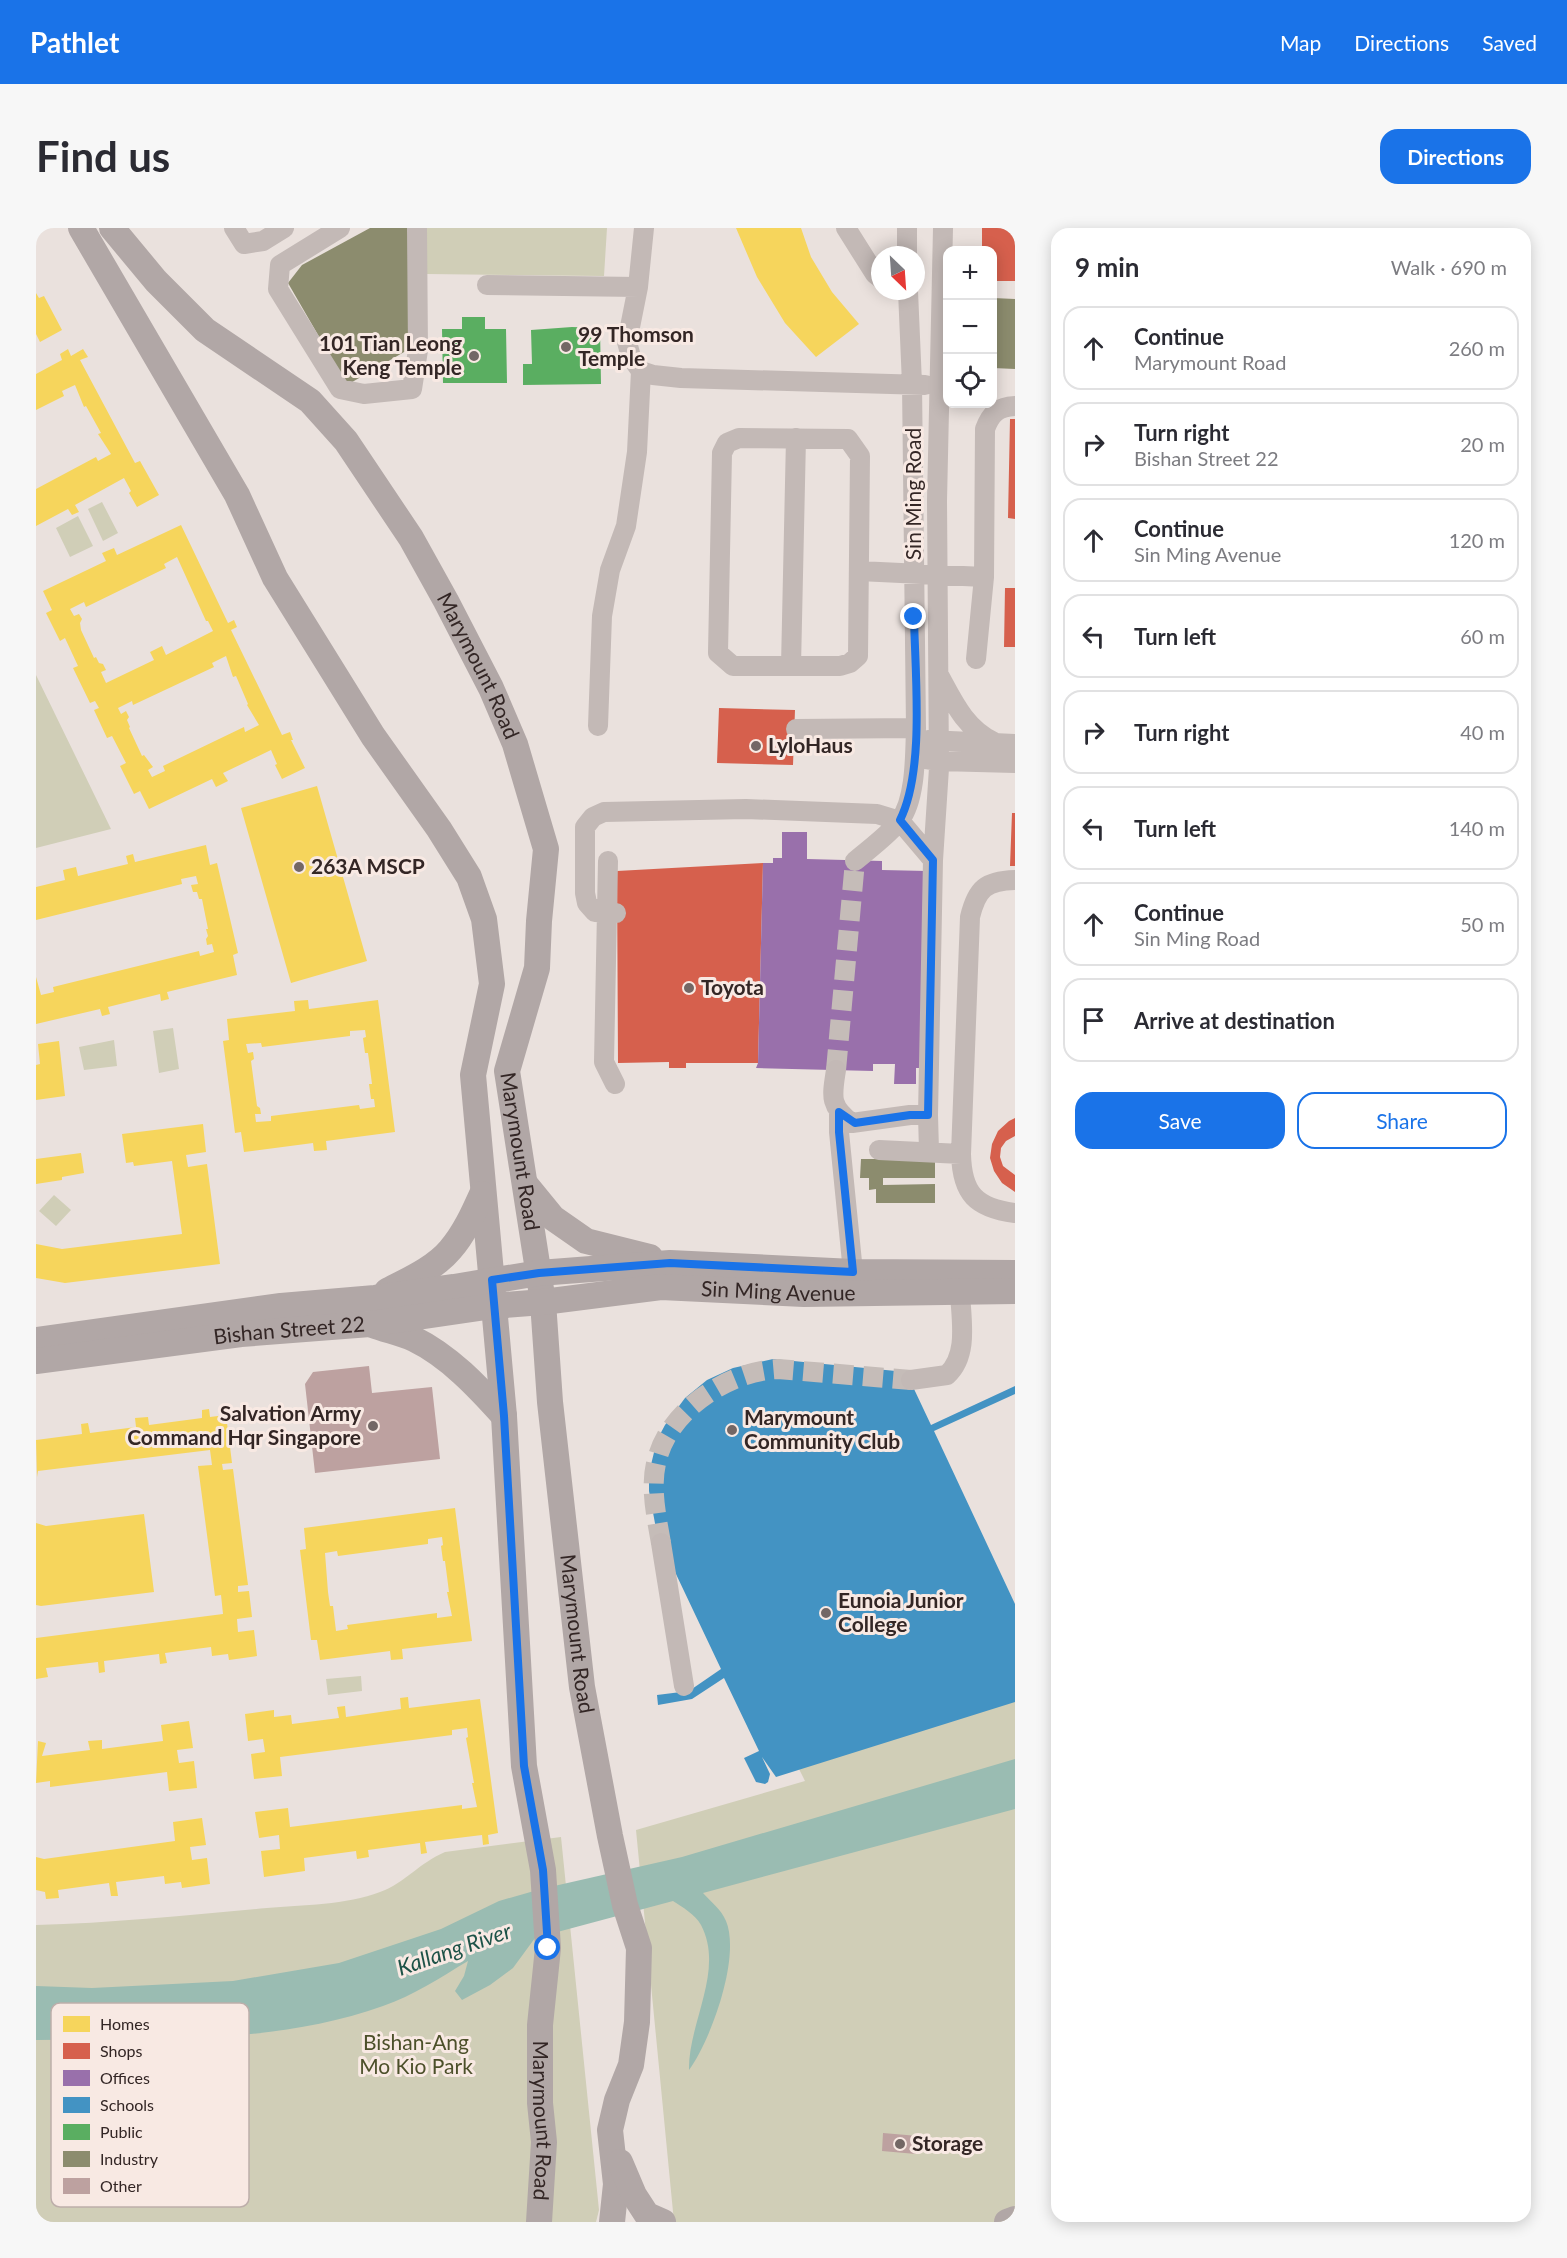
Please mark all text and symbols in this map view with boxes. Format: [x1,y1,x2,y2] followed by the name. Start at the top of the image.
[30,25,119,59] text: Pathlet
[1280,30,1321,55] text: Map
[1354,30,1449,55] text: Directions
[1482,30,1537,55] text: Saved
[1380,129,1531,184] button: Directions
[36,131,170,181] text: Find us
[871,246,925,300] north arrow
[943,246,997,408] map controls
[943,246,997,300] button: +
[1075,251,1139,283] text: 9 min
[1391,255,1507,279] text: Walk · 690 m
[943,300,997,354] button: −
[578,321,694,370] place label: 99 Thomson Temple
[1134,323,1224,350] text: Continue
[319,330,462,379] place label: 101 Tian Leong Keng Temple
[1077,332,1110,365] icon: ahead
[1449,336,1505,360] text: 260 m
[559,340,573,354] marker: 99 Thomson Temple
[467,349,481,363] marker: 101 Tian Leong Keng Temple
[1134,350,1286,374] text: Marymount Road
[943,354,997,408] button: locate
[1134,419,1229,446] text: Turn right
[900,428,925,560] street label: Sin Ming Road
[1077,428,1110,461] icon: right
[1460,432,1505,456] text: 20 m
[1134,446,1279,470] text: Bishan Street 22
[1134,515,1224,542] text: Continue
[1077,524,1110,557] icon: ahead
[1449,528,1505,552] text: 120 m
[1134,542,1281,566] text: Sin Ming Avenue
[433,588,525,742] street label: Marymount Road
[900,603,926,629] route end
[1077,620,1110,653] icon: left
[1134,623,1216,650] text: Turn left
[1460,624,1505,648] text: 60 m
[1077,716,1110,749] icon: right
[1134,719,1229,746] text: Turn right
[1460,720,1505,744] text: 40 m
[768,732,853,757] place label: LyloHaus
[749,739,763,753] marker: LyloHaus
[1077,812,1110,845] icon: left
[1134,815,1216,842] text: Turn left
[1449,816,1505,840] text: 140 m
[311,853,425,878] place label: 263A MSCP
[292,860,306,874] marker: 263A MSCP
[1134,899,1224,926] text: Continue
[1077,908,1110,941] icon: ahead
[1460,912,1505,936] text: 50 m
[1134,926,1260,950] text: Sin Ming Road
[701,974,764,999] place label: Toyota
[682,981,696,995] marker: Toyota
[1077,1004,1110,1037] icon: arrive
[1134,1007,1335,1034] text: Arrive at destination
[496,1070,546,1232] street label: Marymount Road
[1075,1092,1285,1149] button: Save
[1297,1092,1507,1149] button: Share
[700,1275,856,1305] street label: Sin Ming Avenue
[212,1310,366,1349] street label: Bishan Street 22
[127,1400,362,1449] place label: Salvation Army Command Hqr Singapore
[744,1404,900,1453] place label: Marymount Community Club
[366,1419,380,1433] marker: Salvation Army Command Hqr Singapore
[725,1423,739,1437] marker: Marymount Community Club
[556,1553,601,1715] street label: Marymount Road
[838,1587,964,1636] place label: Eunoia Junior College
[819,1606,833,1620] marker: Eunoia Junior College
[393,1916,515,1981] water label: Kallang River
[534,1934,560,1960] route start
[51,2003,249,2207] legend
[100,2014,150,2033] text: Homes
[359,2029,473,2078] park label: Bishan-Ang Mo Kio Park
[100,2041,143,2060] text: Shops
[529,2041,558,2201] street label: Marymount Road
[100,2068,150,2087] text: Offices
[100,2095,154,2114] text: Schools
[100,2122,143,2141] text: Public
[912,2130,983,2155] place label: Storage
[893,2137,907,2151] marker: Storage
[100,2149,159,2168] text: Industry
[100,2176,142,2195] text: Other

